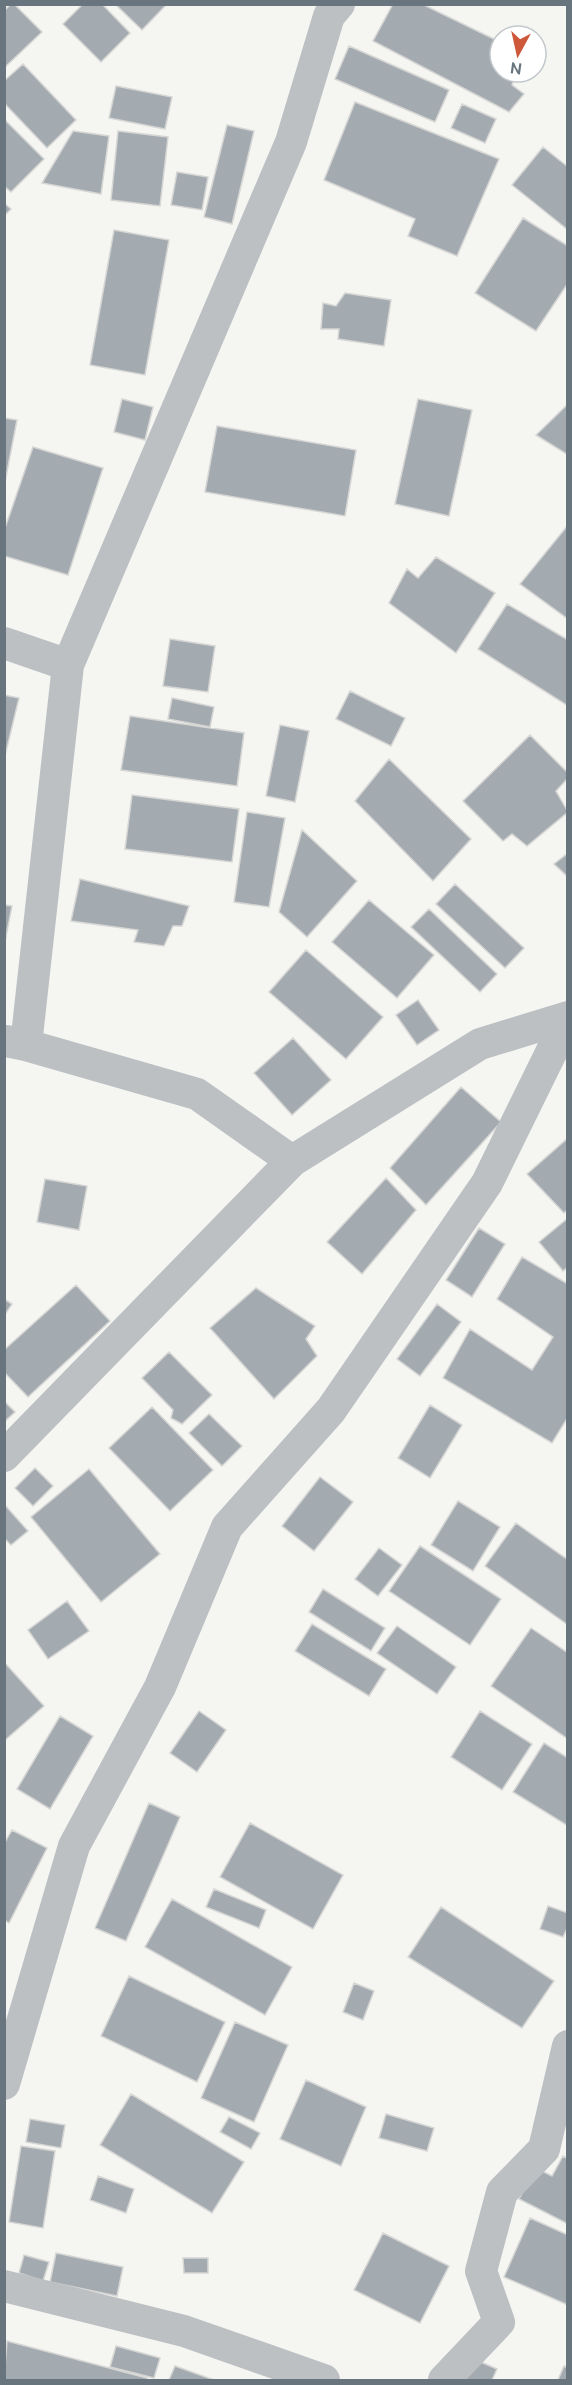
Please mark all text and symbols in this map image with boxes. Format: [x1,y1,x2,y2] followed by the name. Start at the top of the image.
[488,24,548,84] north arrow
[509,59,523,79] text: N

